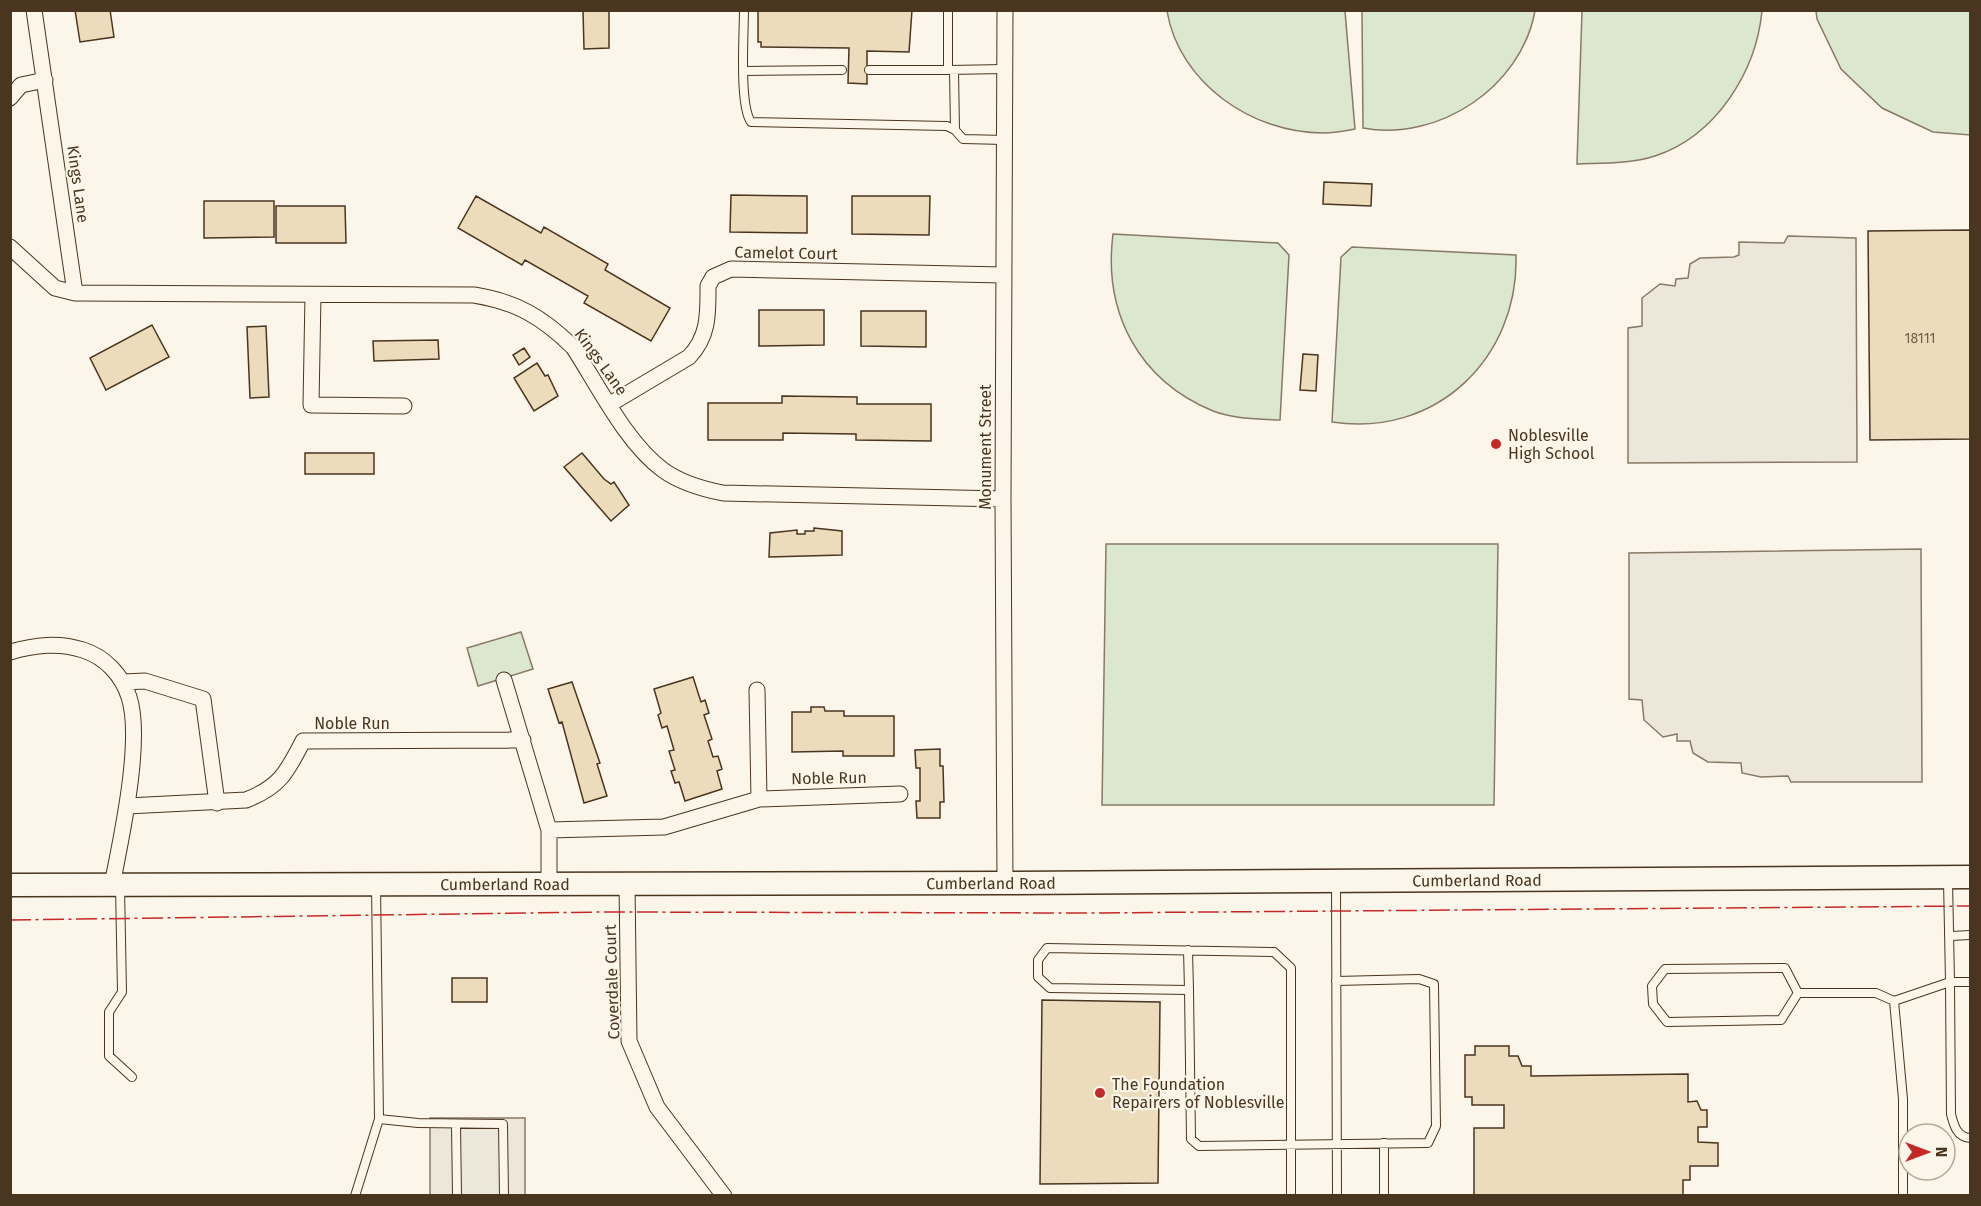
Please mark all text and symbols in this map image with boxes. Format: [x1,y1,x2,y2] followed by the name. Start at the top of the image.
[63,144,93,224] street label: Kings Lane
[734,243,838,263] street label: Camelot Court
[570,325,632,399] street label: Kings Lane
[1904,330,1936,347] house number: 18111
[976,384,995,510] street label: Monument Street
[1508,426,1595,463] place label: Noblesville High School
[1489,437,1503,451] marker: Noblesville High School
[314,714,390,733] street label: Noble Run
[791,768,867,788] street label: Noble Run
[1412,870,1542,890] street label: Cumberland Road
[926,873,1056,893] street label: Cumberland Road
[440,874,570,894] street label: Cumberland Road
[600,924,624,1040] street label: Coverdale Court
[1112,1075,1284,1112] place label: The Foundation Repairers of Noblesville
[1093,1086,1107,1100] marker: The Foundation Repairers of Noblesville
[1897,1122,1957,1182] north arrow
[1932,1147,1951,1157] text: N

